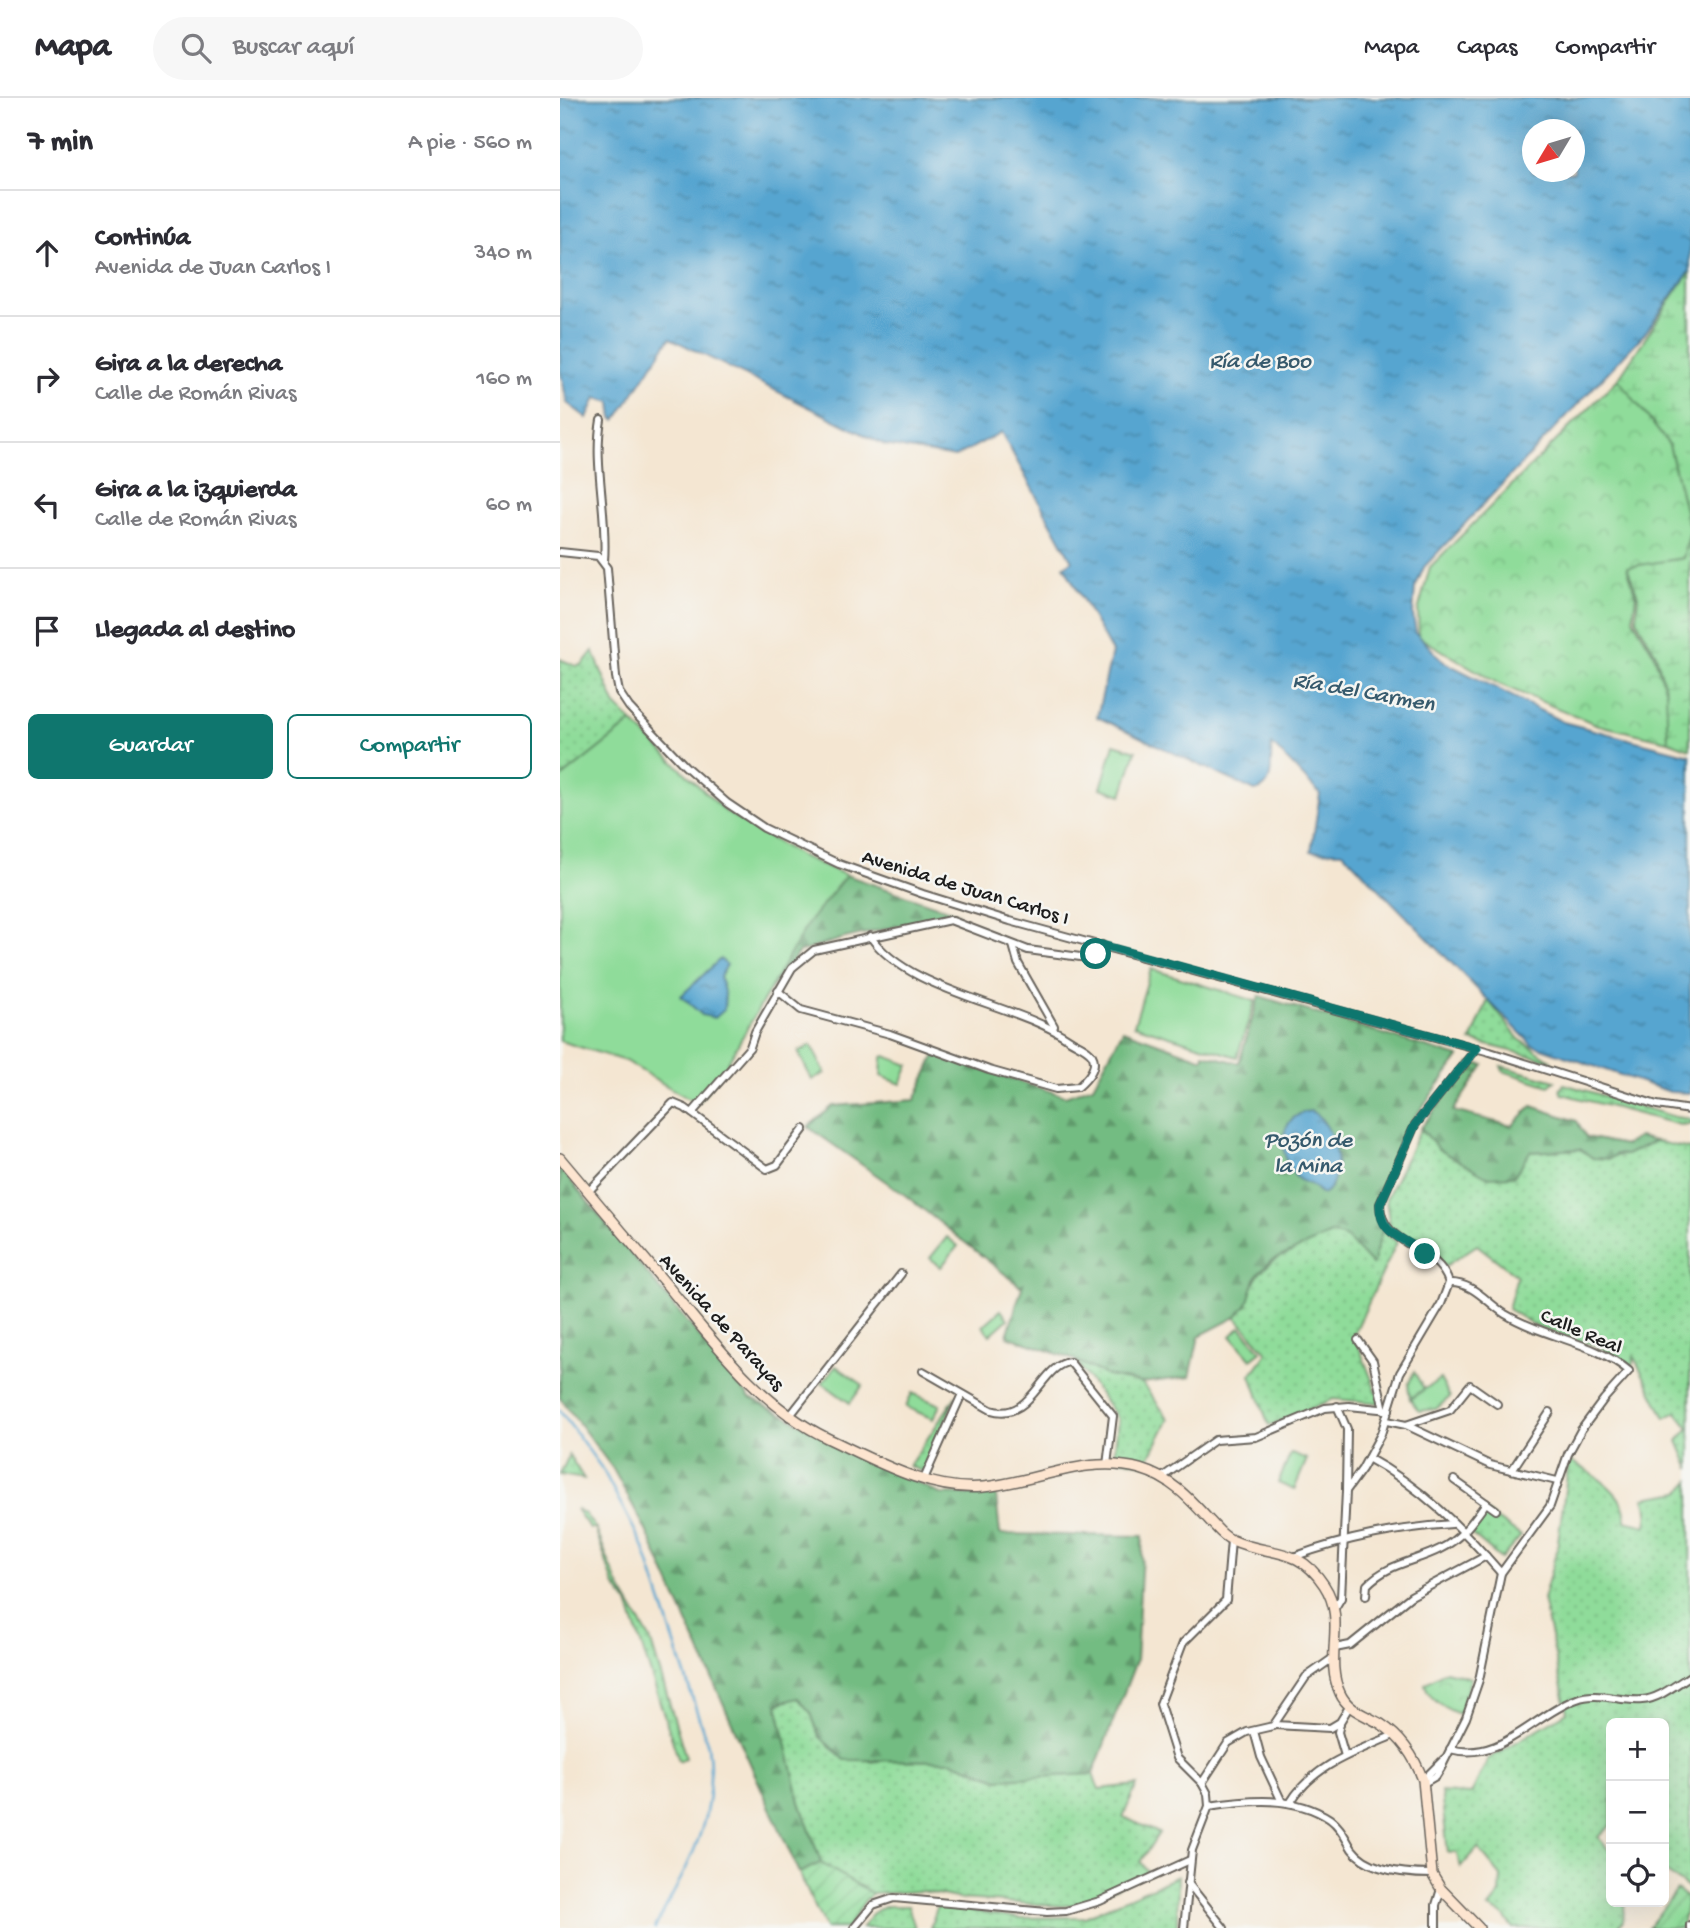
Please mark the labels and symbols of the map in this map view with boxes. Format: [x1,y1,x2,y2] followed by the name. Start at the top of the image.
[1522,119,1585,182] north arrow
[1209,349,1312,376] water label: Ría de Boo
[1290,668,1438,719] water label: Ría del Carmen
[858,846,1072,933] street label: Avenida de Juan Carlos I
[1080,938,1111,969] route start
[1264,1128,1353,1181] water label: Pozón de la Mina
[1409,1238,1440,1269] route end
[652,1250,789,1398] street label: Avenida de Parayas
[1536,1305,1625,1362] street label: Calle Real

